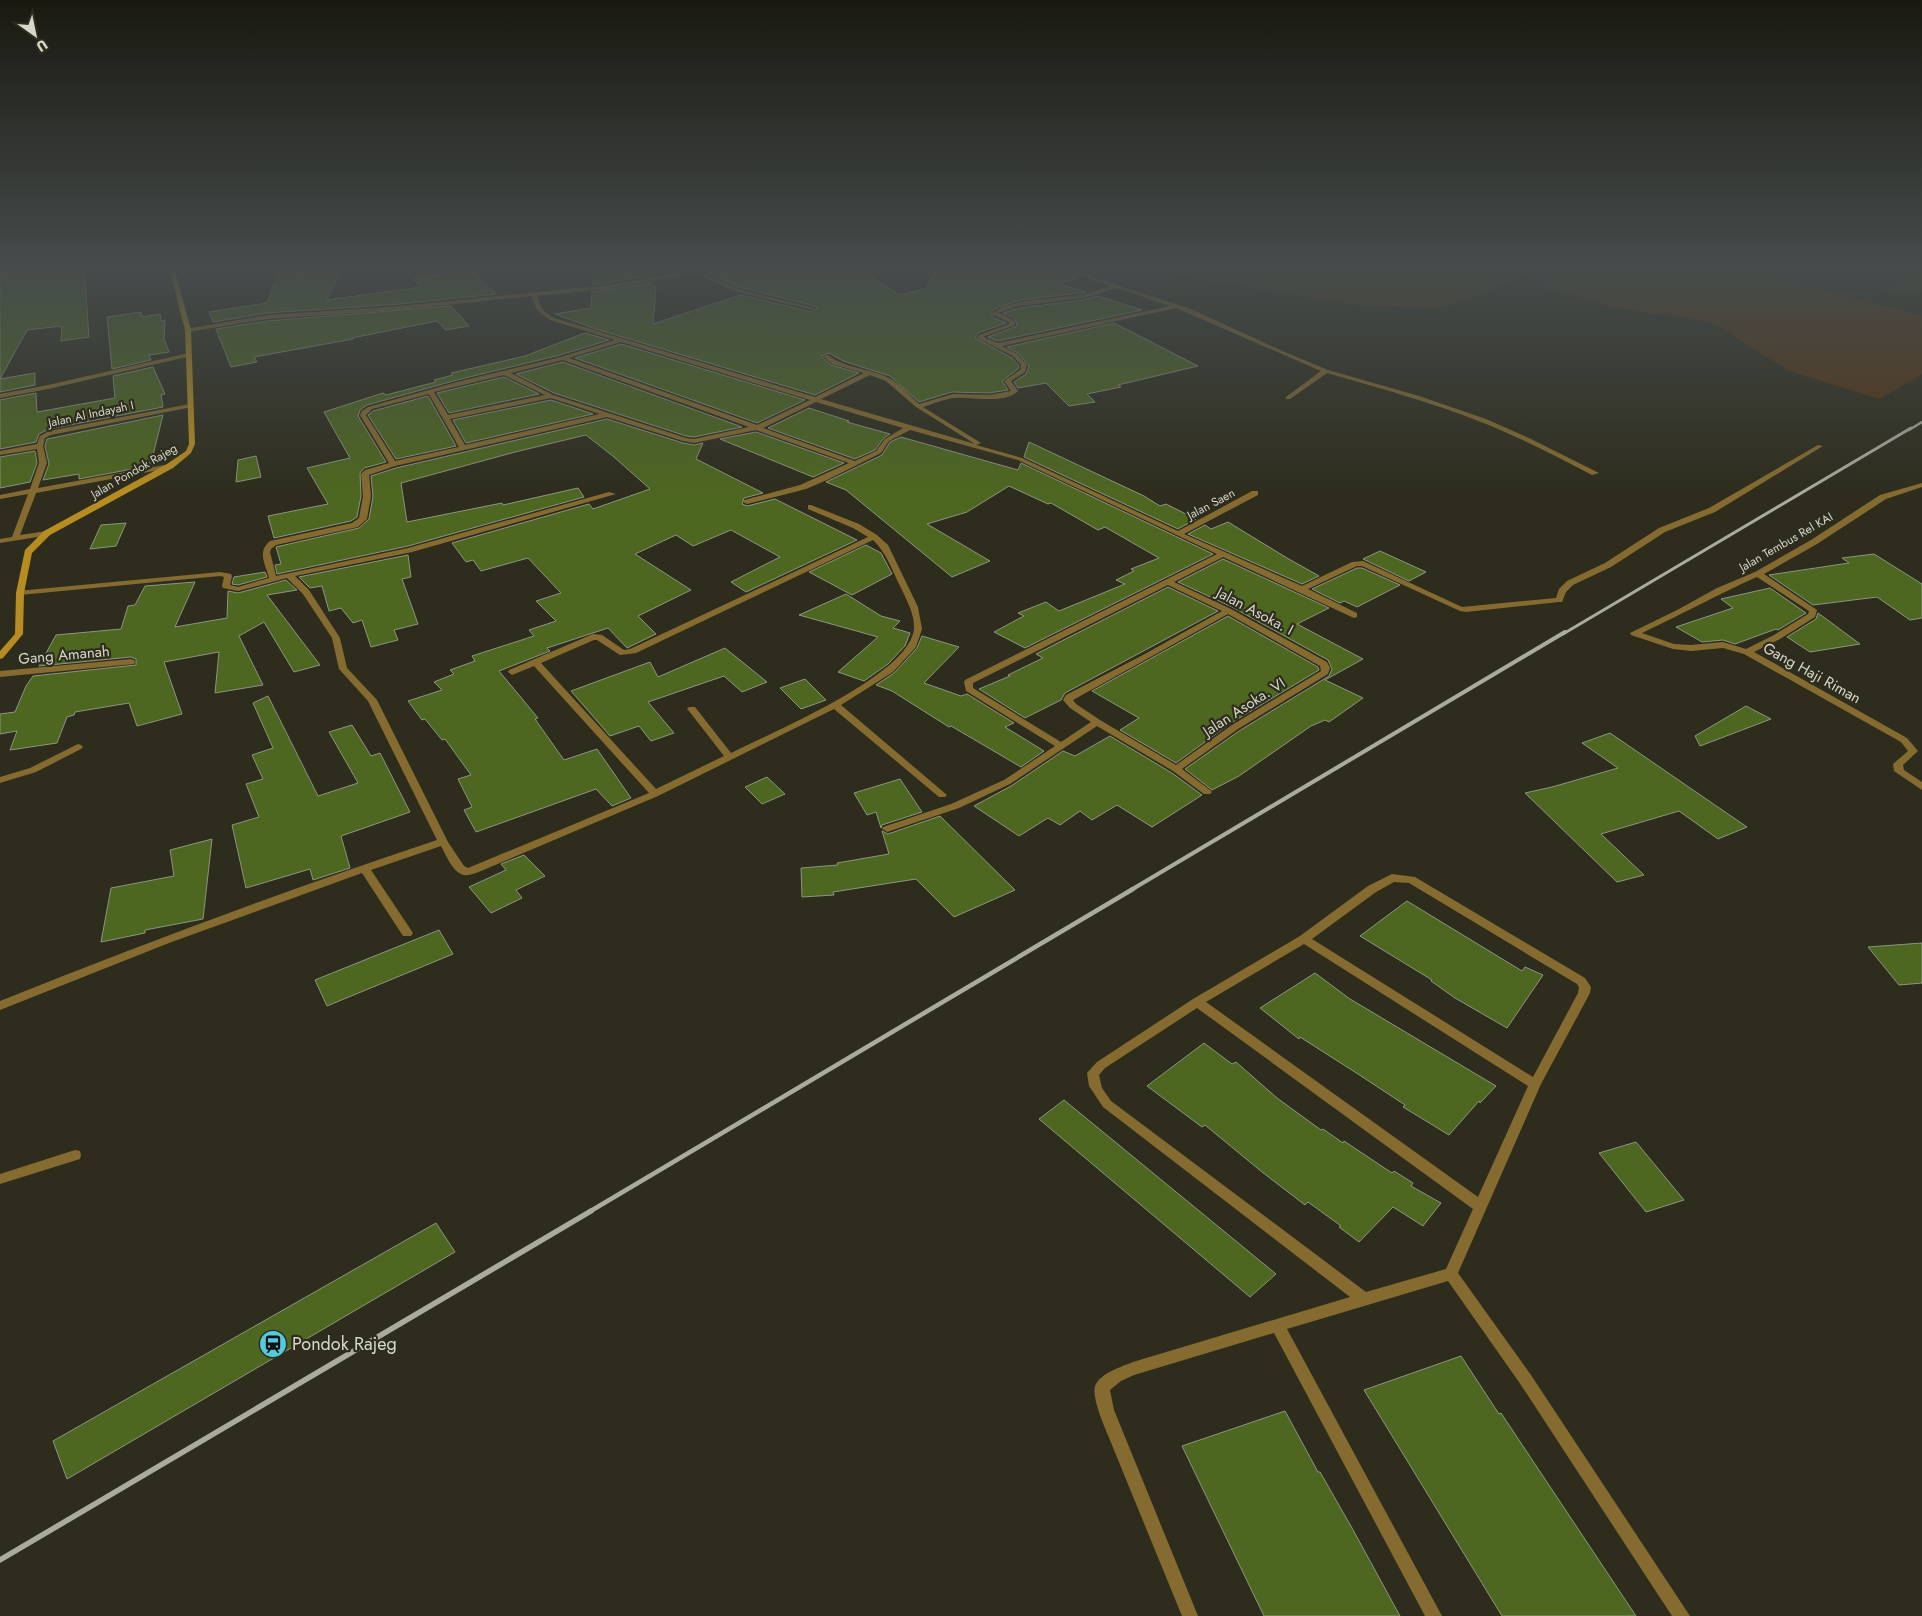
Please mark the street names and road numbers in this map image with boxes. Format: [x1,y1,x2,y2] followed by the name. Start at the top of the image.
[45,396,135,432] street label: Jalan Al Indayah I
[86,439,180,504] street label: Jalan Pondok Rajeg
[1182,484,1238,525] street label: Jalan Saen
[1734,508,1836,577] street label: Jalan Tembus Rel KAI
[1211,581,1297,641] street label: Jalan Asoka. I
[1759,637,1865,709] street label: Gang Haji Riman
[17,640,111,670] street label: Gang Amanah
[1197,672,1290,743] street label: Jalan Asoka. VI

